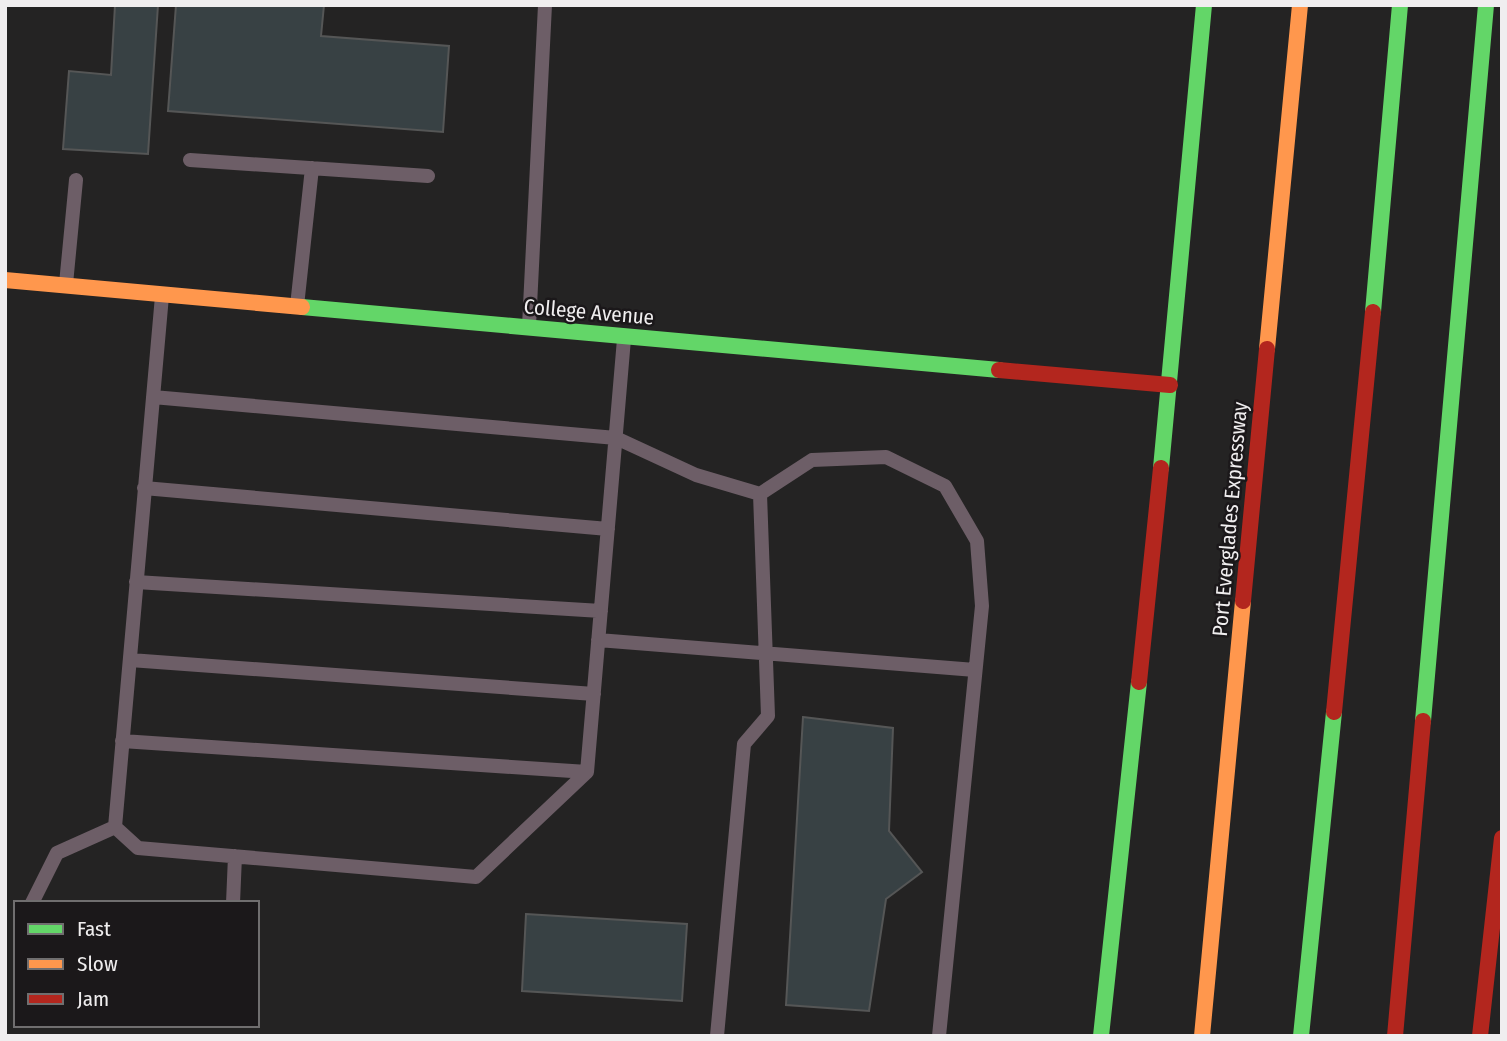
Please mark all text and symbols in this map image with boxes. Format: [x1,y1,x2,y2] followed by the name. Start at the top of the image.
[523,293,655,331] street label: College Avenue
[1207,400,1253,637] street label: Port Everglades Expressway
[14,901,259,1027] legend
[77,916,111,942] text: Fast
[77,951,118,977] text: Slow
[77,986,109,1012] text: Jam

